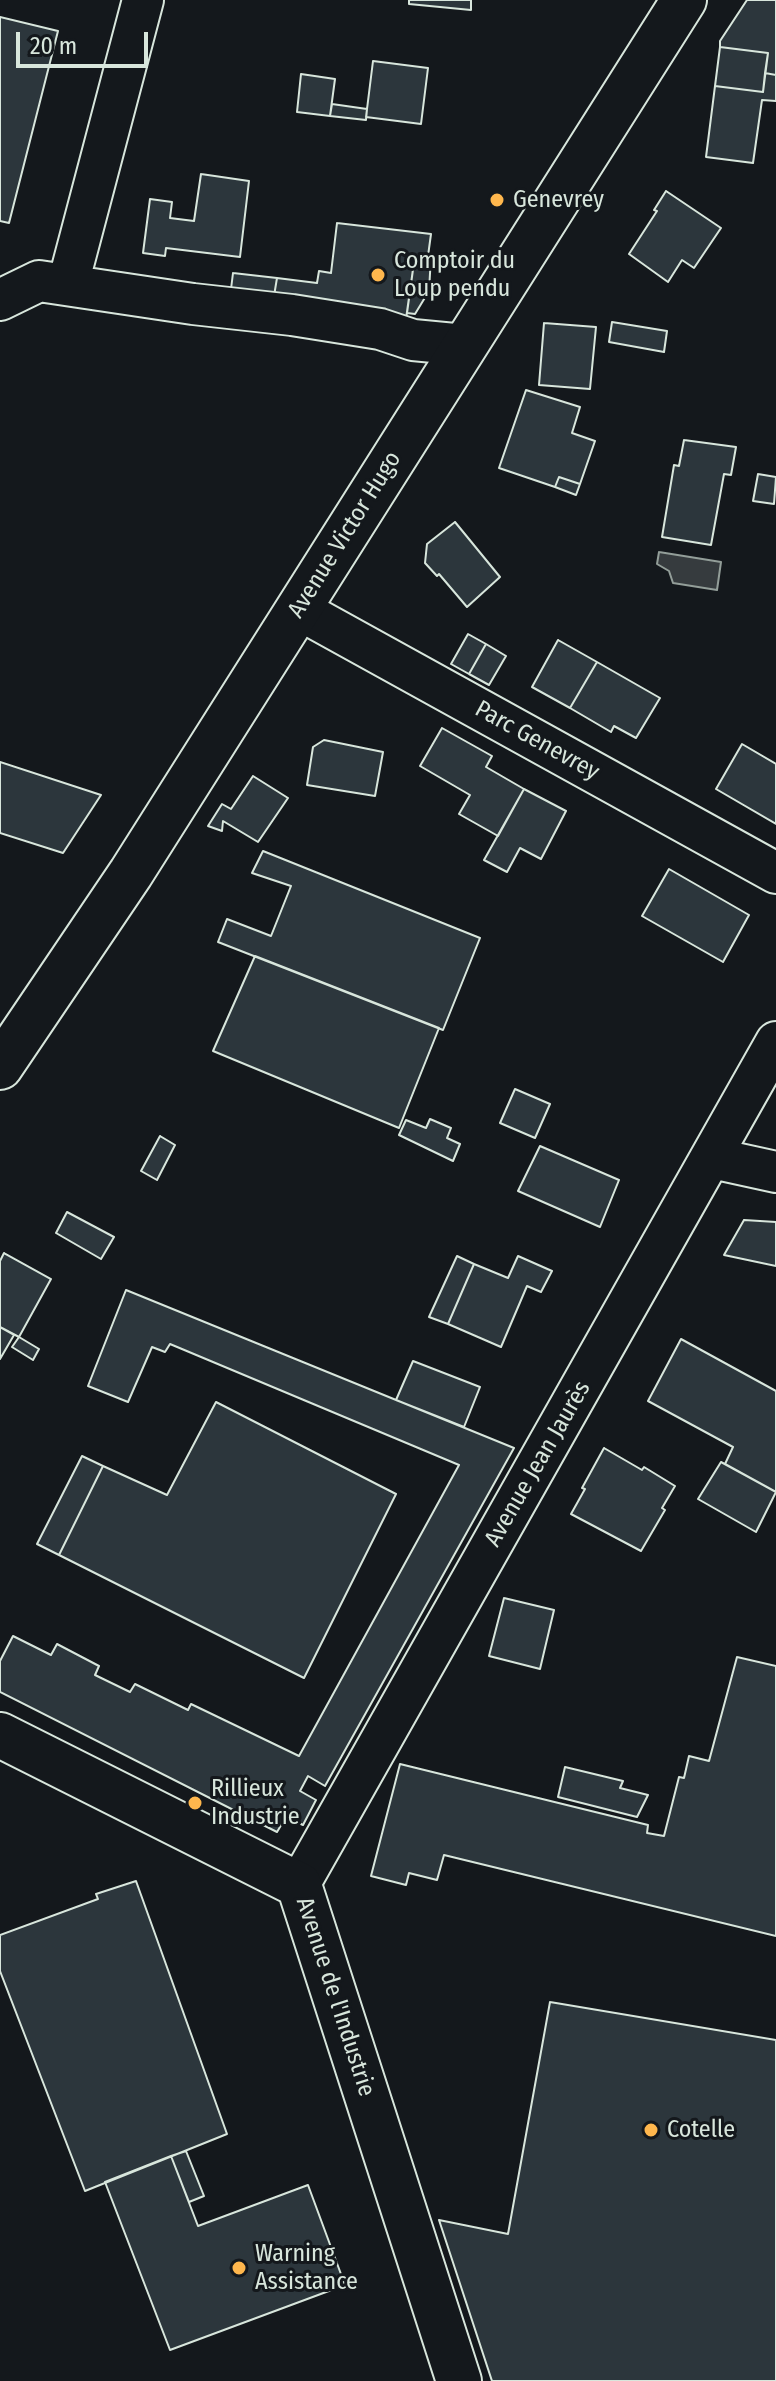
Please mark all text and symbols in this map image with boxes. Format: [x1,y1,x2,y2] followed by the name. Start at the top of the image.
[20,16,152,66] scale bar
[30,32,77,60] text: 20 m
[513,186,604,214] place label: Genevrey
[488,191,506,209] marker: Genevrey
[394,247,515,303] place label: Comptoir du Loup pendu
[369,266,387,284] marker: Comptoir du Loup pendu
[282,446,408,624] street label: Avenue Victor Hugo
[470,695,604,787] street label: Parc Genevrey
[479,1376,597,1552] street label: Avenue Jean Jaurès
[211,1775,300,1831] place label: Rillieux Industrie
[186,1794,204,1812] marker: Rillieux Industrie
[289,1894,381,2100] street label: Avenue de l'Industrie
[667,2116,735,2144] place label: Cotelle
[642,2121,660,2139] marker: Cotelle
[255,2240,358,2296] place label: Warning Assistance
[230,2259,248,2277] marker: Warning Assistance

